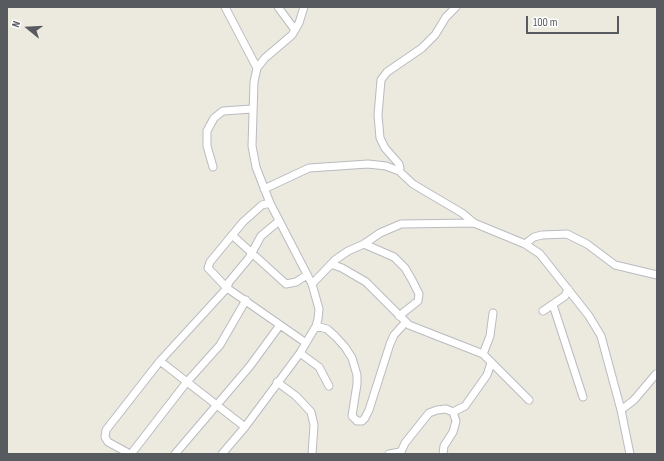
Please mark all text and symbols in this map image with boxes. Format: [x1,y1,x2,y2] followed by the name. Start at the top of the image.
[8,8,48,48] north arrow
[528,8,621,34] scale bar
[533,15,558,30] text: 100 m
[9,19,23,29] text: N

